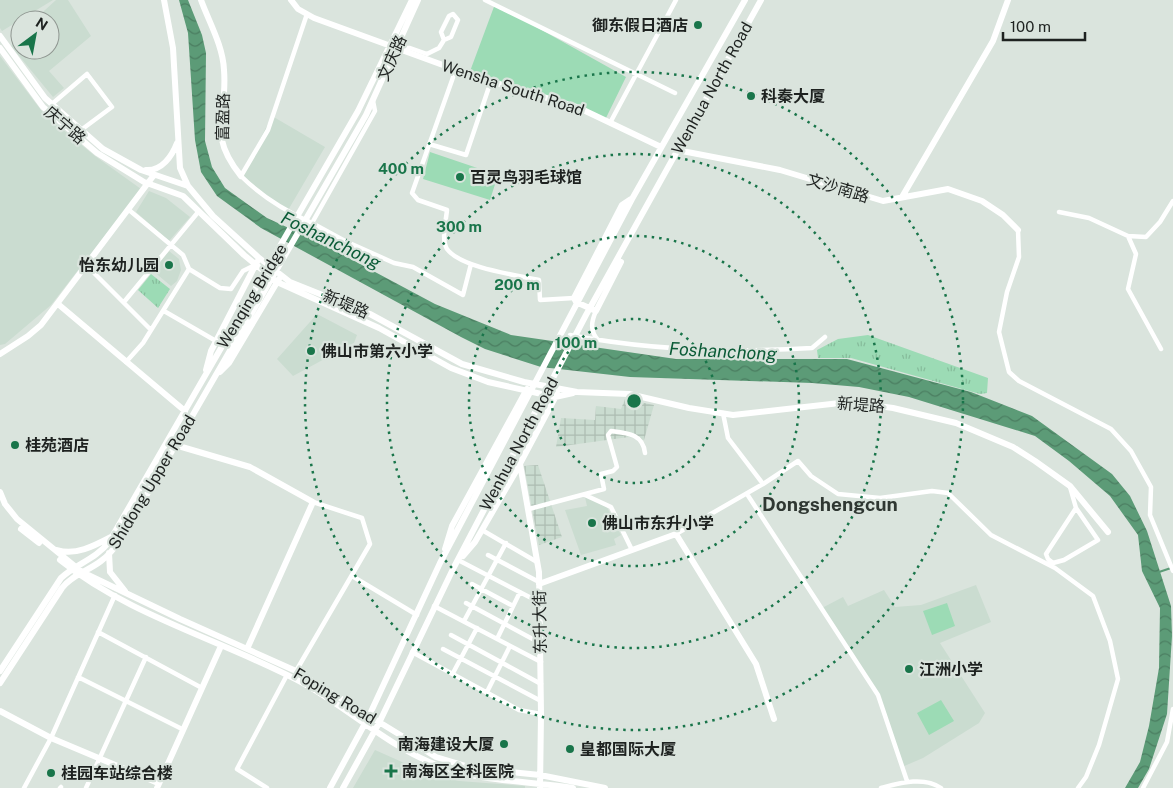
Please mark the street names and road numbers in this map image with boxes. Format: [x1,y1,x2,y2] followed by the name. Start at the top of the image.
[668,19,756,157] street label: Wenhua North Road
[374,32,410,84] street label: 文庆路
[439,56,587,120] street label: Wensha South Road
[213,93,233,141] street label: 富盈路
[41,102,89,148] street label: 庆宁路
[805,170,871,206] street label: 文沙南路
[213,240,291,352] street label: Wenqing Bridge
[320,286,372,322] street label: 新堤路
[476,374,562,514] street label: Wenhua North Road
[836,394,886,416] street label: 新堤路
[104,412,200,552] street label: Shidong Upper Road
[530,590,550,654] street label: 东升大街
[290,664,380,728] street label: Foping Road

